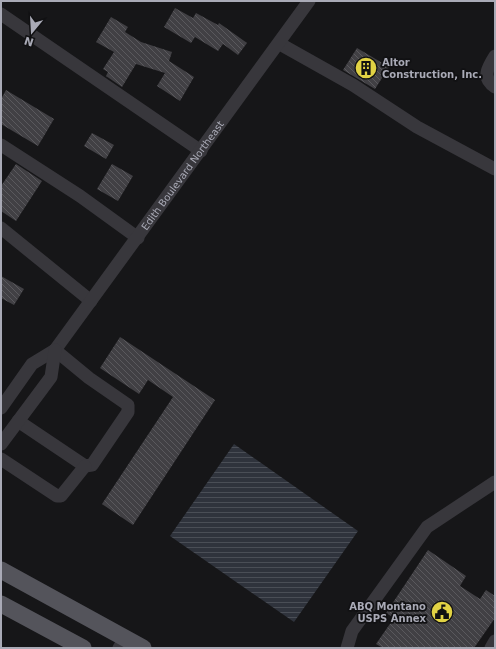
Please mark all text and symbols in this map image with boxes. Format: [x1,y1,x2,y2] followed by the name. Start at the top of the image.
[12,12,52,52] north arrow
[23,33,35,49] text: N
[353,55,379,81] building icon: Altor Construction, Inc.
[382,57,482,80] place label: Altor Construction, Inc.
[139,119,226,232] street label: Edith Boulevard Northeast
[429,599,455,625] public building icon: ABQ Montano USPS Annex
[349,601,427,624] place label: ABQ Montano USPS Annex

